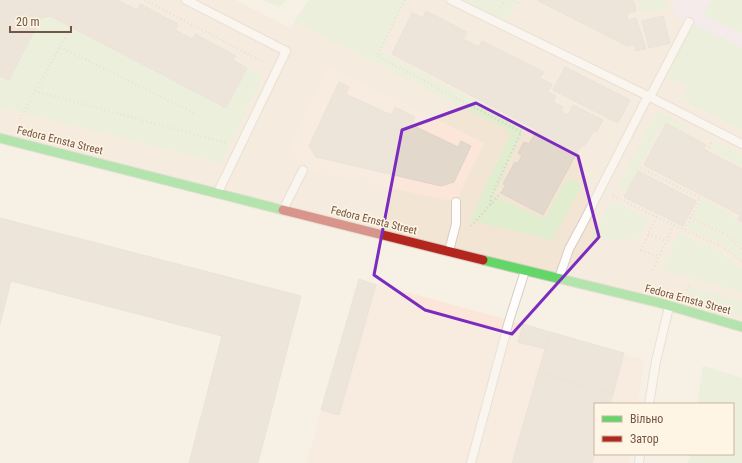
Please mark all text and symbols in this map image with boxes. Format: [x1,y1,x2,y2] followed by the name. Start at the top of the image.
[10,8,71,34] scale bar
[16,15,40,29] text: 20 m
[15,124,104,157] street label: Fedora Ernsta Street
[329,204,418,237] street label: Fedora Ernsta Street
[644,282,732,317] street label: Fedora Ernsta Street
[594,403,734,455] legend
[630,412,663,426] text: Вільно
[630,432,659,446] text: Затор

